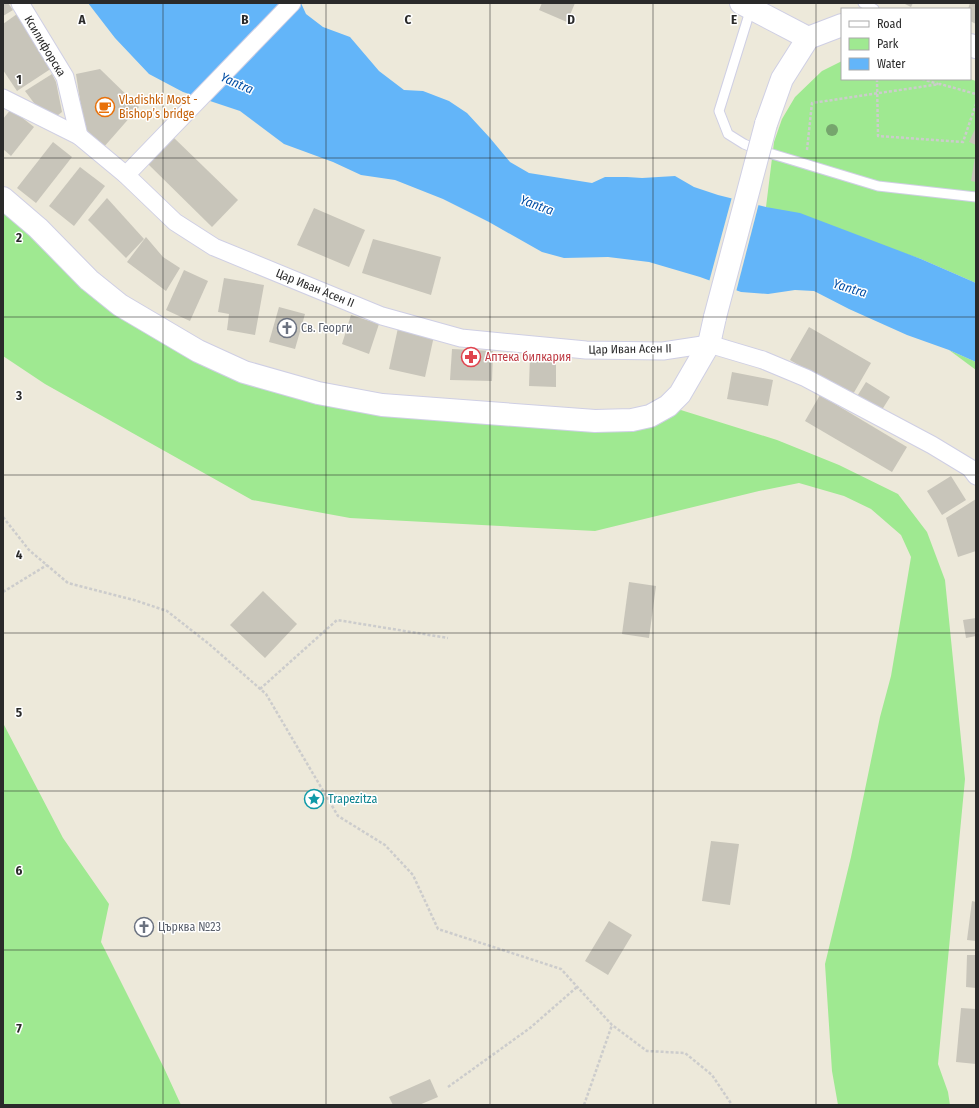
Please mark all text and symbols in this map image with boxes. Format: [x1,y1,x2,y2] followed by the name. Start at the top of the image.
[841,8,971,80] legend
[77,12,86,27] text: A
[241,12,249,27] text: B
[405,12,412,27] text: C
[567,12,575,27] text: D
[731,12,737,27] text: E
[21,13,69,79] street label: Ксилифорска
[877,17,902,31] text: Road
[877,37,899,51] text: Park
[877,57,906,71] text: Water
[218,69,256,97] water label: Yantra
[16,72,22,87] text: 1
[119,93,198,121] place label: Vladishki Most - Bishop’s bridge
[94,96,116,118] cafe icon: Vladishki Most - Bishop’s bridge
[518,192,556,218] water label: Yantra
[15,230,22,245] text: 2
[274,266,356,310] street label: Цар Иван Асен II
[831,276,869,300] water label: Yantra
[276,317,298,339] church icon: Св. Георги
[301,321,352,335] place label: Св. Георги
[588,341,672,357] street label: Цар Иван Асен II
[460,346,482,368] pharmacy icon: Аптека билкария
[485,350,571,364] place label: Аптека билкария
[15,388,22,403] text: 3
[16,547,23,562] text: 4
[16,705,22,720] text: 5
[303,788,325,810] place icon: Trapezitza
[328,792,377,806] place label: Trapezitza
[16,863,23,878] text: 6
[133,916,155,938] church icon: Църква №23
[158,920,221,934] place label: Църква №23
[16,1021,22,1036] text: 7

